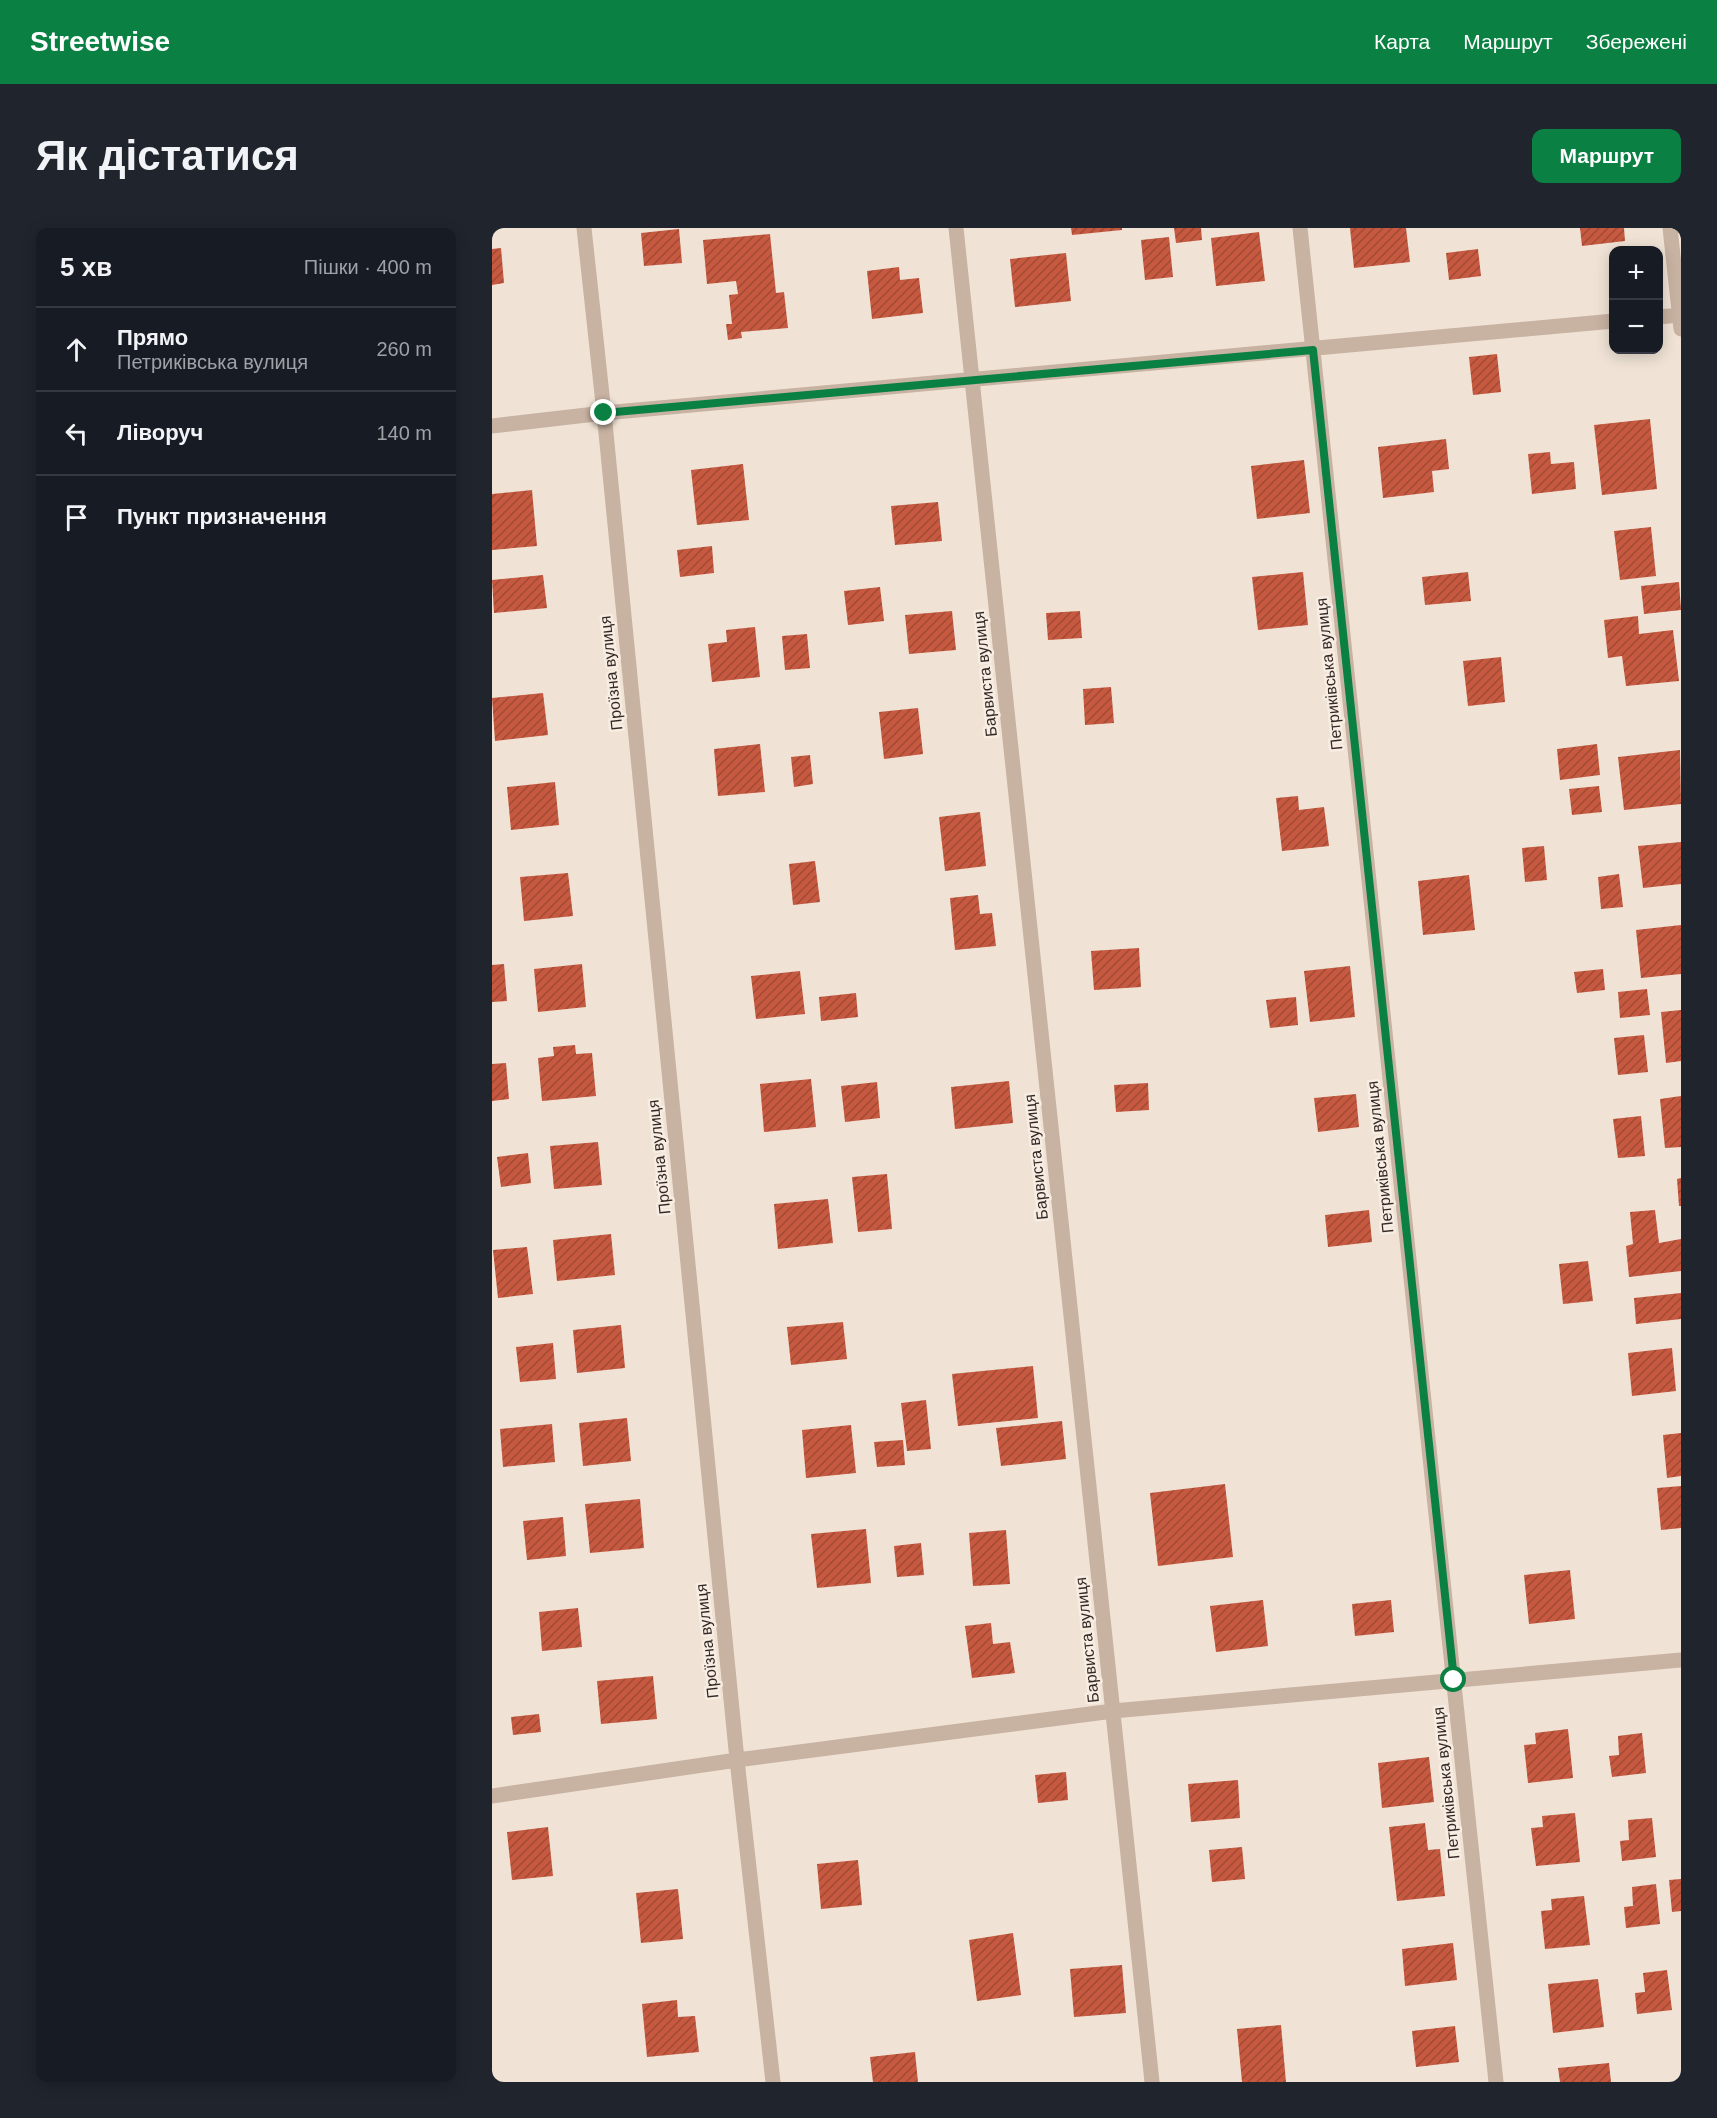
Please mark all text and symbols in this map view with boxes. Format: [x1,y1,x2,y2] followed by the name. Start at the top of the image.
[30,26,170,57] text: Streetwise
[1374,30,1430,53] text: Карта
[1463,30,1553,53] text: Маршрут
[1586,30,1687,53] text: Збережені
[1532,129,1681,183] button: Маршрут
[36,132,299,179] text: Як дістатися
[1609,246,1663,354] map controls
[1609,246,1663,300] button: +
[60,252,112,282] text: 5 хв
[304,256,432,278] text: Пішки · 400 m
[1609,300,1663,354] button: −
[117,325,188,350] text: Прямо
[60,333,93,366] icon: ahead
[376,338,432,360] text: 260 m
[117,351,308,373] text: Петриківська вулиця
[590,399,616,425] route end
[60,417,93,450] icon: left
[117,420,203,445] text: Ліворуч
[376,422,432,444] text: 140 m
[60,501,93,534] icon: arrive
[117,504,327,529] text: Пункт призначення
[1313,597,1345,751] street label: Петриківська вулиця
[970,610,1000,738] street label: Барвиста вулиця
[597,615,625,731] street label: Проїзна вулиця
[1364,1080,1396,1234] street label: Петриківська вулиця
[1021,1093,1051,1221] street label: Барвиста вулиця
[645,1099,673,1215] street label: Проїзна вулиця
[1072,1576,1102,1704] street label: Барвиста вулиця
[693,1583,721,1699] street label: Проїзна вулиця
[1440,1666,1466,1692] route start
[1430,1706,1462,1860] street label: Петриківська вулиця

